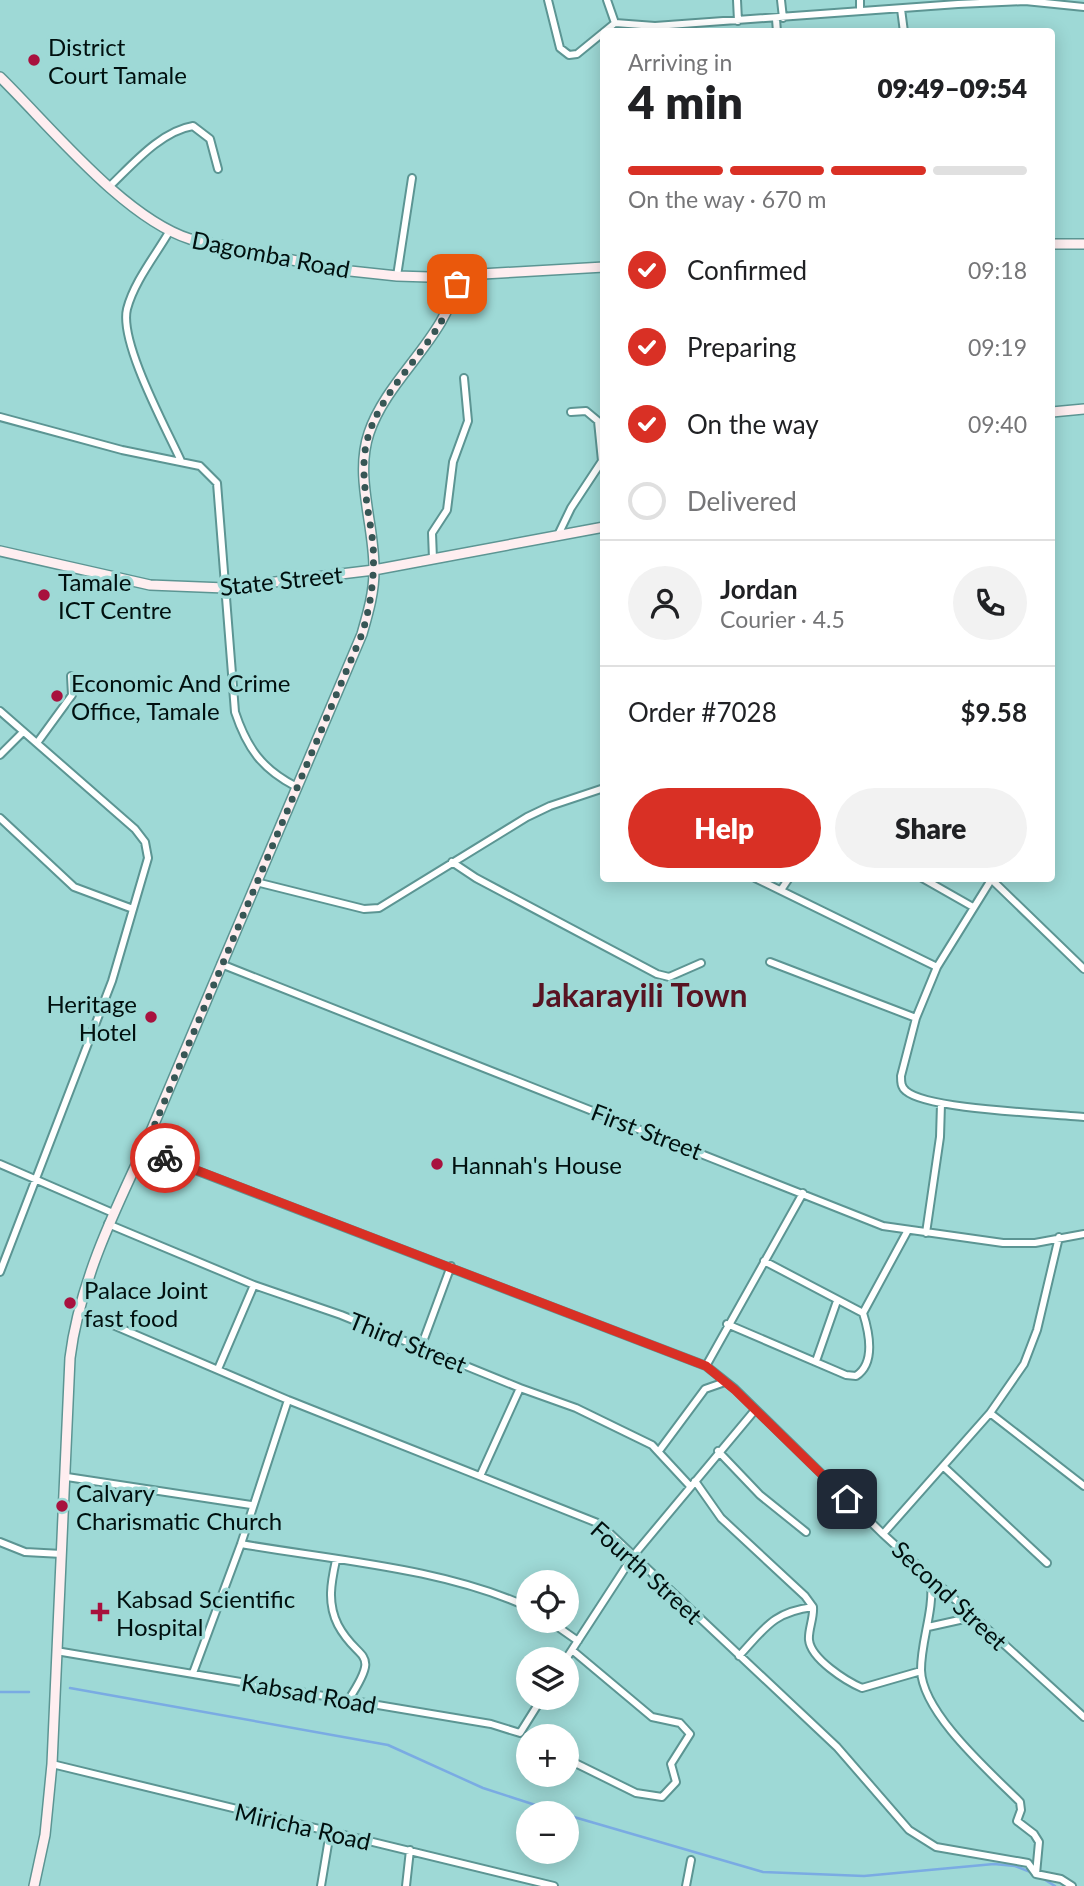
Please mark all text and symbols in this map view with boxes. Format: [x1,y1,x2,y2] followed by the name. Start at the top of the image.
[48,32,187,89] place label: District Court Tamale
[628,48,732,76] text: Arriving in
[26,52,42,68] marker: District Court Tamale
[877,72,1027,104] text: 09:49–09:54
[628,74,743,129] text: 4 min
[628,185,827,213] text: On the way · 670 m
[190,224,352,284] street label: Dagomba Road
[628,251,666,289] icon: check
[427,254,487,314] pin
[687,254,807,286] text: Confirmed
[968,256,1027,284] text: 09:18
[438,265,476,303] icon: bag
[628,328,666,366] icon: check
[687,331,796,363] text: Preparing
[968,333,1027,361] text: 09:19
[628,405,666,443] icon: check
[687,408,819,440] text: On the way
[968,410,1027,438] text: 09:40
[687,485,797,517] text: Delivered
[218,559,344,601] street label: State Street
[628,566,702,640] button: person
[953,566,1027,640] button: phone
[58,567,172,624] place label: Tamale ICT Centre
[720,573,798,605] text: Jordan
[36,587,52,603] marker: Tamale ICT Centre
[720,605,845,633] text: Courier · 4.5
[71,668,290,725] place label: Economic And Crime Office, Tamale
[49,688,65,704] marker: Economic And Crime Office, Tamale
[628,696,777,728] text: Order #7028
[961,696,1027,728] text: $9.58
[628,788,821,868] button: Help
[835,788,1027,868] button: Share
[532,975,748,1014] district label: Jakarayili Town
[46,989,137,1046] place label: Heritage Hotel
[143,1009,159,1025] marker: Heritage Hotel
[588,1097,707,1166] street label: First Street
[130,1123,200,1193] courier
[146,1139,184,1177] icon: bike
[451,1150,622,1179] place label: Hannah's House
[429,1156,445,1172] marker: Hannah's House
[84,1275,208,1332] place label: Palace Joint fast food
[62,1295,78,1311] marker: Palace Joint fast food
[345,1305,471,1379] street label: Third Street
[817,1469,877,1529] pin
[76,1478,282,1535] place label: Calvary Charismatic Church
[828,1480,866,1518] icon: home
[54,1498,70,1514] marker: Calvary Charismatic Church
[585,1515,709,1630] street label: Fourth Street
[886,1534,1014,1656] street label: Second Street
[516,1570,579,1864] map controls
[516,1570,579,1633] button: locate
[116,1584,295,1641] place label: Kabsad Scientific Hospital
[90,1602,110,1622] marker: Kabsad Scientific Hospital
[516,1647,579,1710] button: layers
[239,1667,379,1719] street label: Kabsad Road
[516,1724,579,1787] button: +
[232,1796,374,1856] street label: Miricha Road
[516,1801,579,1864] button: −

